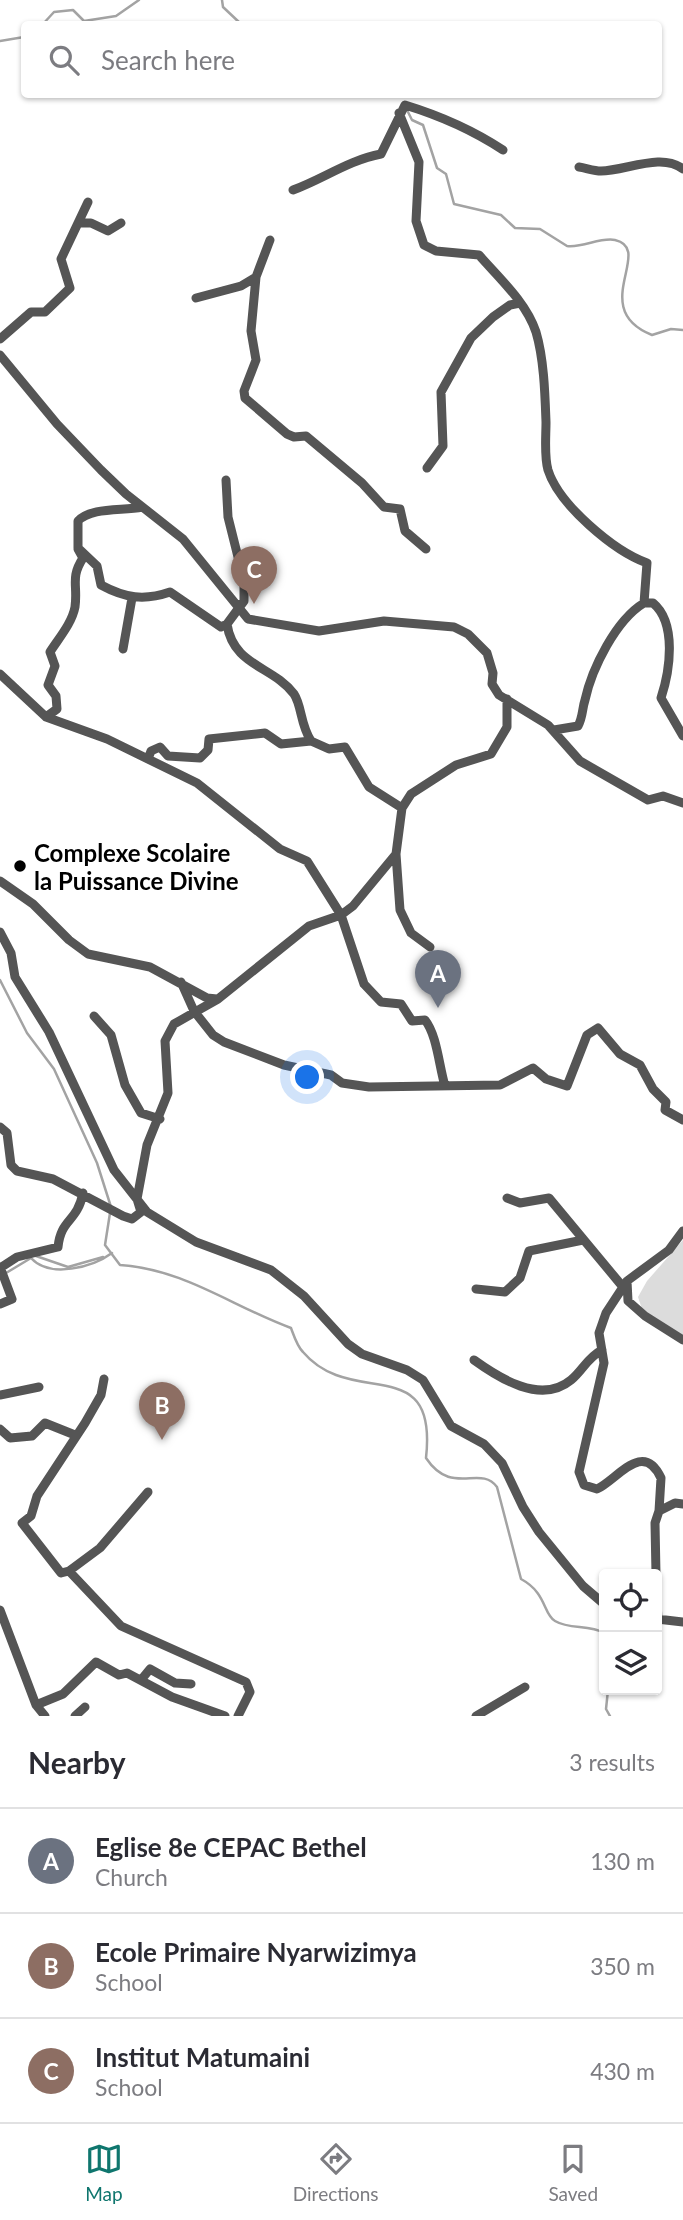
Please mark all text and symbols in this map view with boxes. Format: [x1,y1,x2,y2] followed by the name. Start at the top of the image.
[21,21,662,98] search box
[45,41,83,79] icon: search
[101,44,235,76] text: Search here
[231,546,277,604] pin: C
[34,838,239,895] place label: Complexe Scolaire la Puissance Divine
[12,858,28,874] marker: Complexe Scolaire la Puissance Divine
[415,950,461,1008] pin: A
[290,1060,324,1094] your location
[139,1382,185,1440] pin: B
[599,1569,662,1695] map controls
[599,1569,662,1632] button: locate
[599,1632,662,1695] button: layers
[28,1744,126,1780] text: Nearby
[569,1748,655,1776] text: 3 results
[95,1831,367,1863] text: Eglise 8e CEPAC Bethel
[43,1847,59,1875] text: A
[590,1847,655,1875] text: 130 m
[95,1863,168,1891] text: Church
[95,1936,417,1968] text: Ecole Primaire Nyarwizimya
[43,1952,59,1980] text: B
[590,1952,655,1980] text: 350 m
[95,1968,163,1996] text: School
[95,2041,310,2073] text: Institut Matumaini
[43,2057,59,2085] text: C
[590,2057,655,2085] text: 430 m
[95,2073,163,2101] text: School
[85,2140,123,2205] tab: Map
[293,2140,379,2205] tab: Directions
[548,2140,598,2205] tab: Saved

